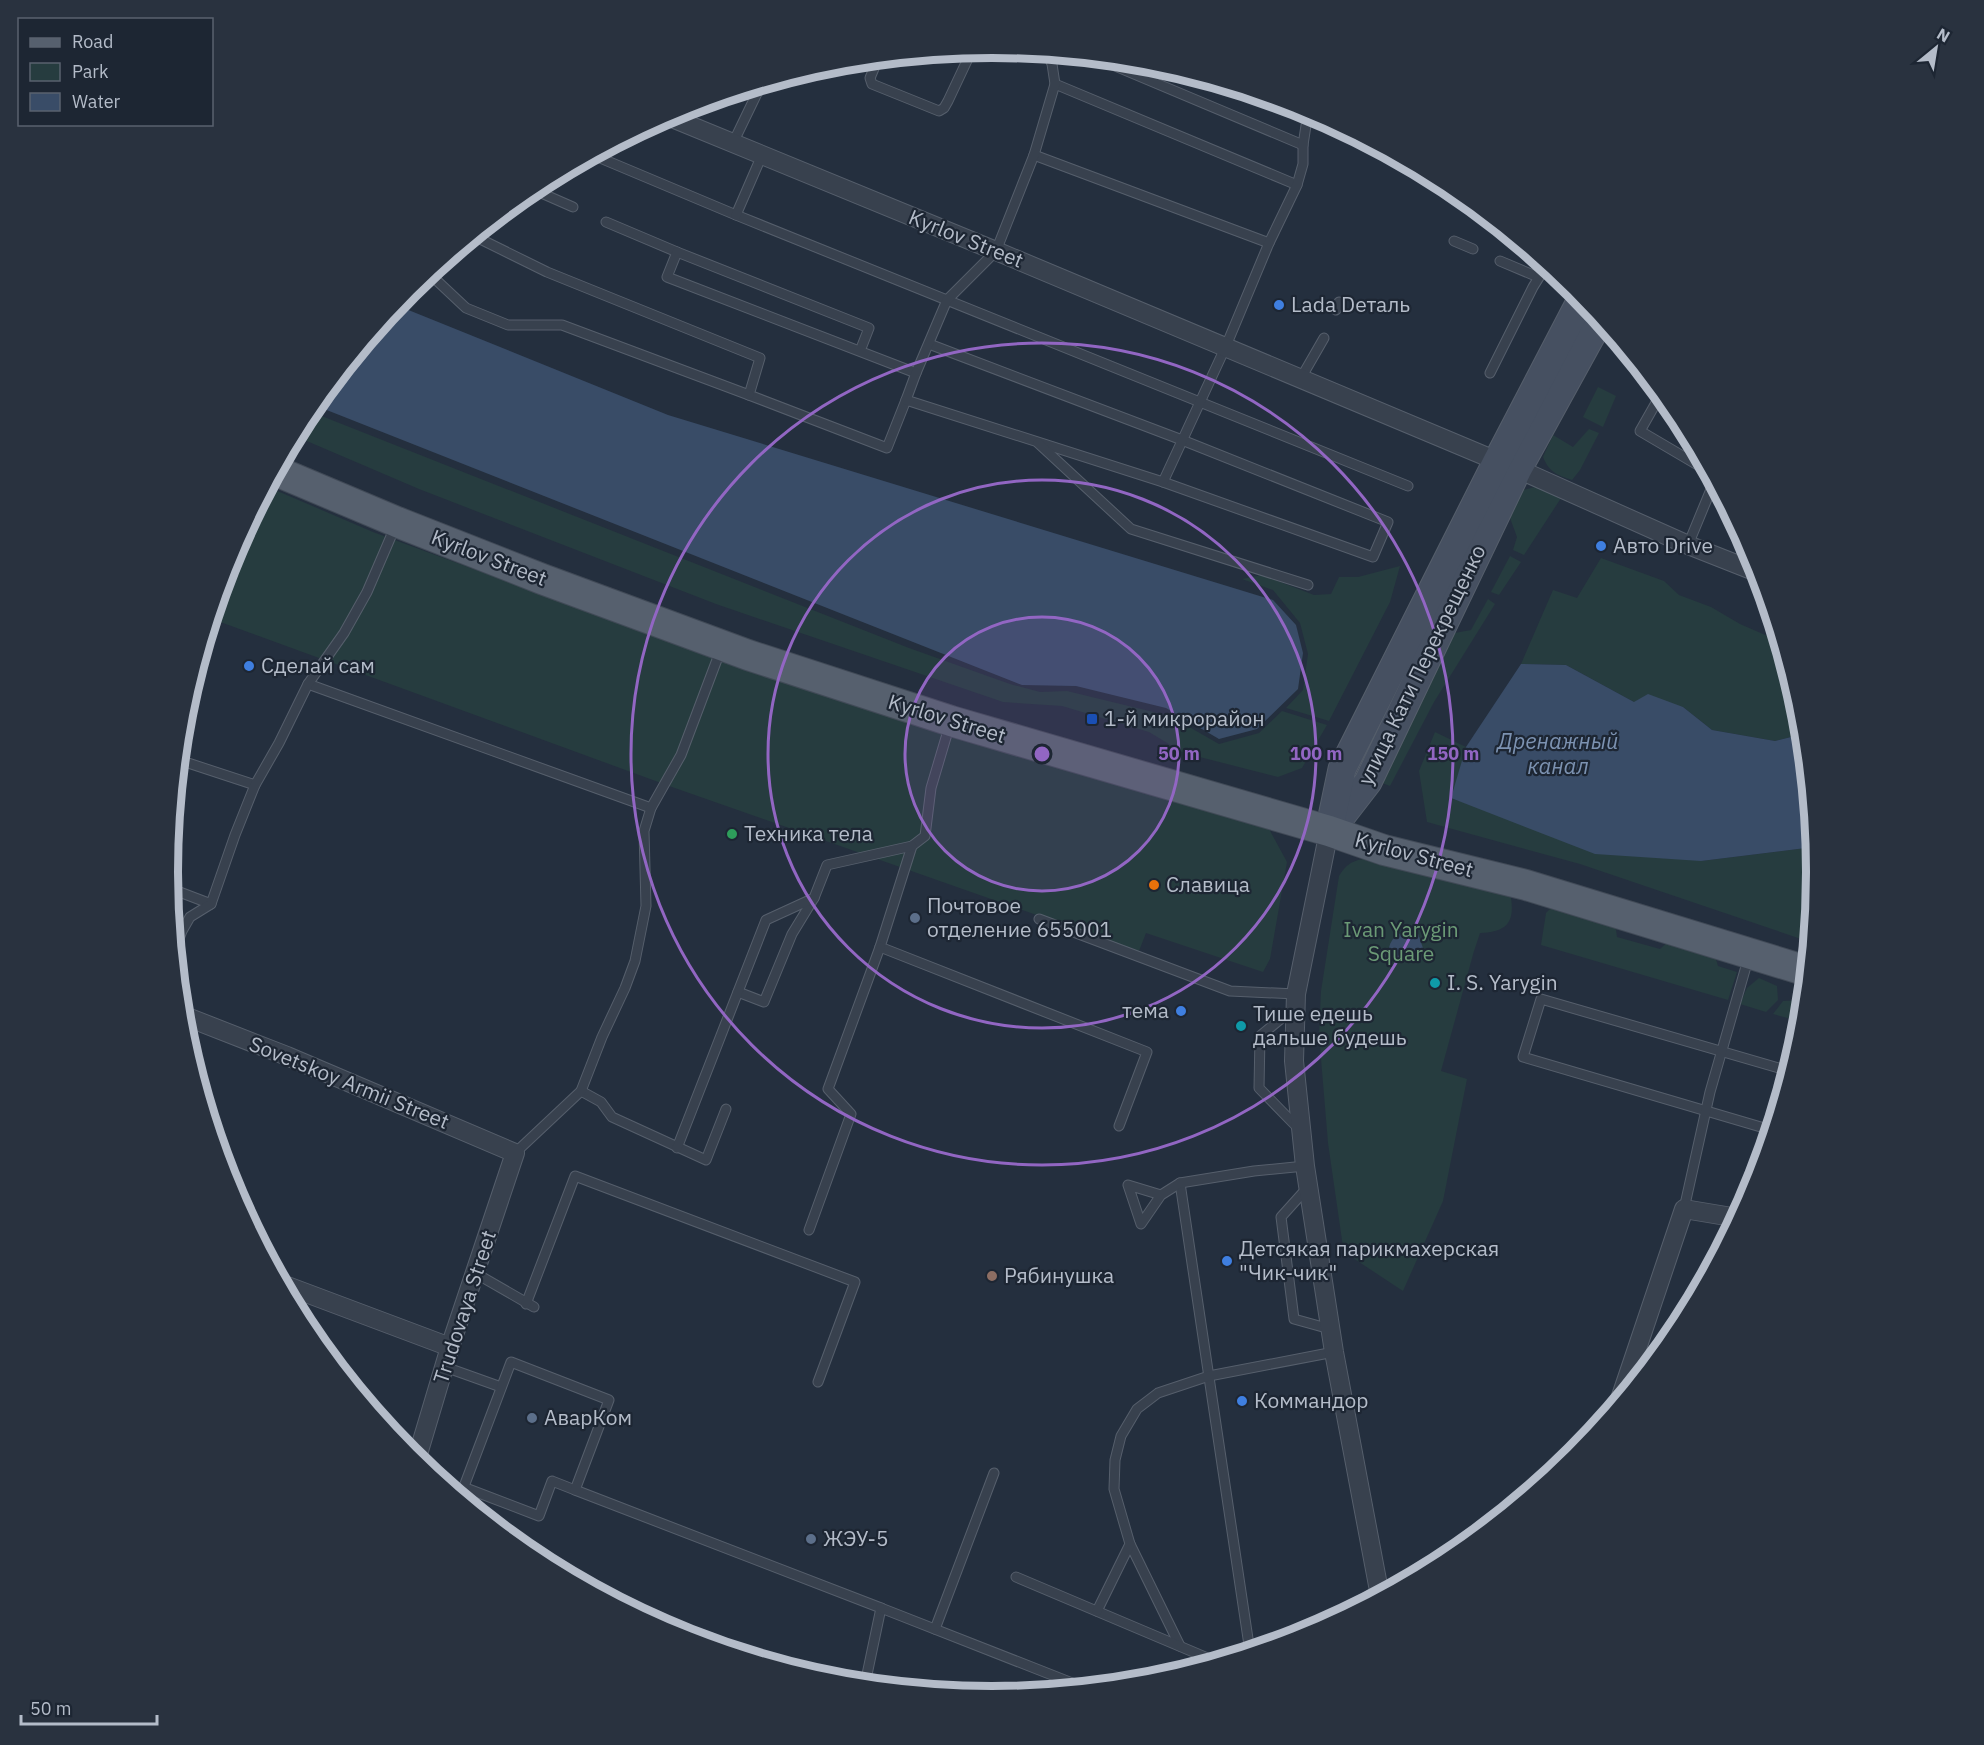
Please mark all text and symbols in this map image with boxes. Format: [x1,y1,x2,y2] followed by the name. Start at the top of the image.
[18,18,213,126] legend
[1906,18,1966,78] north arrow
[1933,23,1954,47] text: N
[72,30,113,53] text: Road
[72,60,109,83] text: Park
[72,90,121,113] text: Water
[905,202,1028,274] street label: Kyrlov Street
[1291,290,1410,318] place label: Lada Dеталь
[1272,298,1286,312] marker: Lada Dеталь
[428,522,551,592] street label: Kyrlov Street
[1613,531,1713,559] place label: Авто Drive
[1594,539,1608,553] marker: Авто Drive
[1351,540,1492,789] street label: улица Кати Перекрещенко
[261,651,375,679] place label: Сделай сам
[242,659,256,673] marker: Сделай сам
[885,687,1009,749] street label: Kyrlov Street
[1104,704,1265,732] place label: 1-й микрорайон
[1085,712,1099,726] marker: 1-й микрорайон
[1495,726,1619,780] water label: Дренажный канал
[1158,742,1200,765] text: 50 m
[1290,742,1342,765] text: 100 m
[1427,742,1479,765] text: 150 m
[1032,744,1052,764] centre of rings
[744,819,873,847] place label: Техника тела
[1352,825,1477,883] street label: Kyrlov Street
[725,827,739,841] marker: Техника тела
[1166,870,1250,898] place label: Славица
[1147,878,1161,892] marker: Славица
[927,891,1112,943] place label: Почтовое отделение 655001
[908,911,922,925] marker: Почтовое отделение 655001
[1343,915,1459,967] park label: Ivan Yarygin Square
[1447,968,1558,996] place label: I. S. Yarygin
[1428,976,1442,990] marker: I. S. Yarygin
[1122,996,1169,1024] place label: тема
[1253,999,1407,1051] place label: Тише едешь дальше будешь
[1174,1004,1188,1018] marker: тема
[1234,1019,1248,1033] marker: Тише едешь дальше будешь
[245,1029,454,1135] street label: Sovetskoy Armii Street
[426,1226,502,1387] street label: Trudovaya Street
[1239,1234,1499,1286] place label: Детсякая парикмахерская "Чик-чик"
[1220,1254,1234,1268] marker: Детсякая парикмахерская "Чик-чик"
[1004,1261,1114,1289] place label: Рябинушка
[985,1269,999,1283] marker: Рябинушка
[1254,1386,1368,1414] place label: Коммандор
[1235,1394,1249,1408] marker: Коммандор
[544,1403,632,1431] place label: АварКом
[525,1411,539,1425] marker: АварКом
[823,1524,889,1552] place label: ЖЭУ-5
[804,1532,818,1546] marker: ЖЭУ-5
[21,1688,158,1726] scale bar
[30,1697,72,1720] text: 50 m

